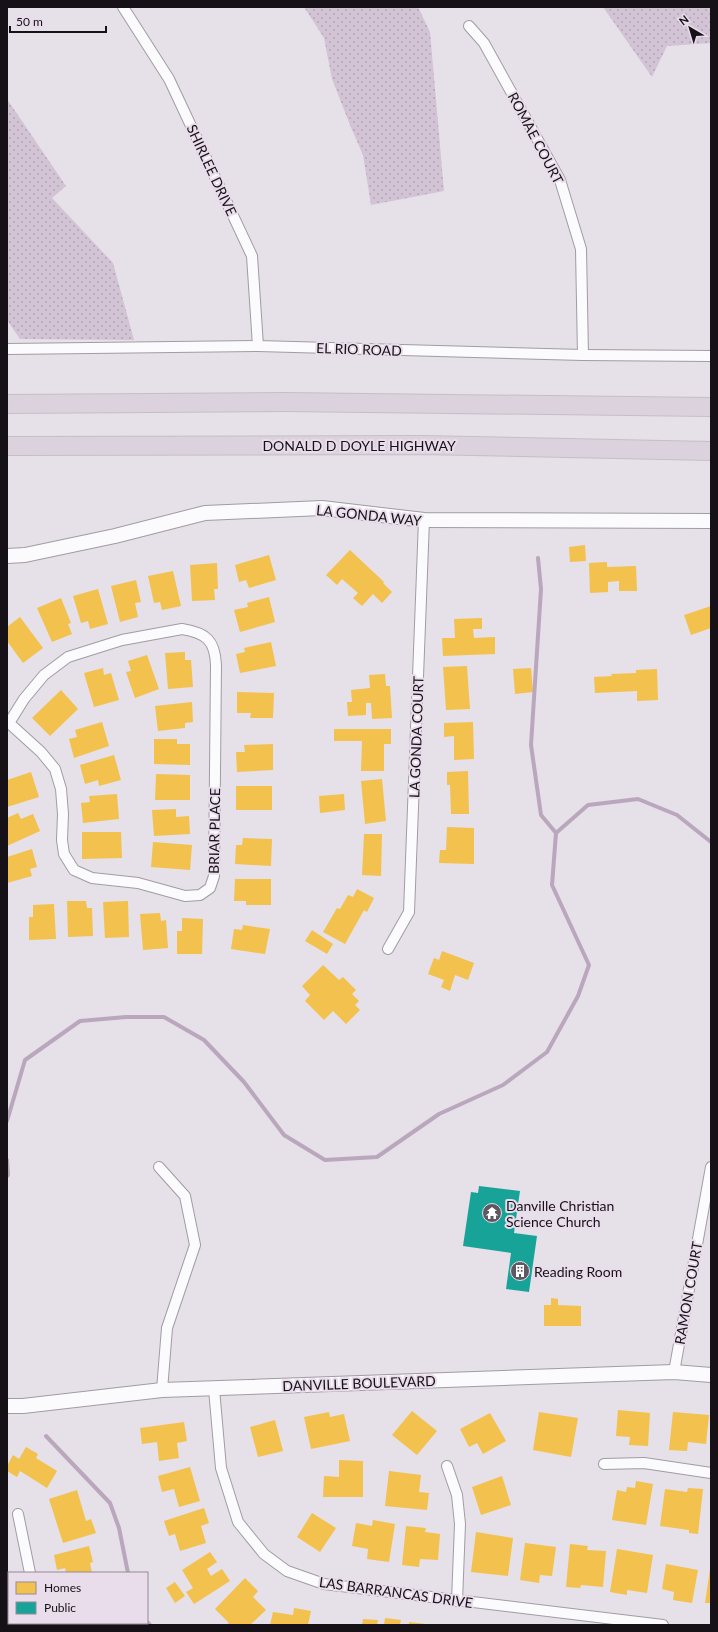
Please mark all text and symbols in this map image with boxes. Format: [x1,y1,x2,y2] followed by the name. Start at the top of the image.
[10,8,106,34] scale bar
[670,8,710,48] north arrow
[676,12,691,27] text: N
[16,14,43,29] text: 50 m
[505,89,568,187] street label: ROMAE COURT
[183,122,241,218] street label: SHIRLEE DRIVE
[316,339,402,359] street label: EL RIO ROAD
[262,437,456,454] street label: DONALD D DOYLE HIGHWAY
[315,501,423,529] street label: LA GONDA WAY
[405,675,427,798] street label: LA GONDA COURT
[205,788,223,874] street label: BRIAR PLACE
[506,1197,614,1230] place label: Danville Christian Science Church
[481,1202,503,1224] temple icon: Danville Christian Science Church
[671,1240,706,1346] street label: RAMON COURT
[509,1260,531,1282] building icon: Reading Room
[534,1263,622,1280] place label: Reading Room
[282,1372,436,1394] street label: DANVILLE BOULEVARD
[8,1572,148,1624] legend
[318,1573,474,1611] street label: LAS BARRANCAS DRIVE
[44,1580,81,1595] text: Homes
[44,1600,76,1615] text: Public

